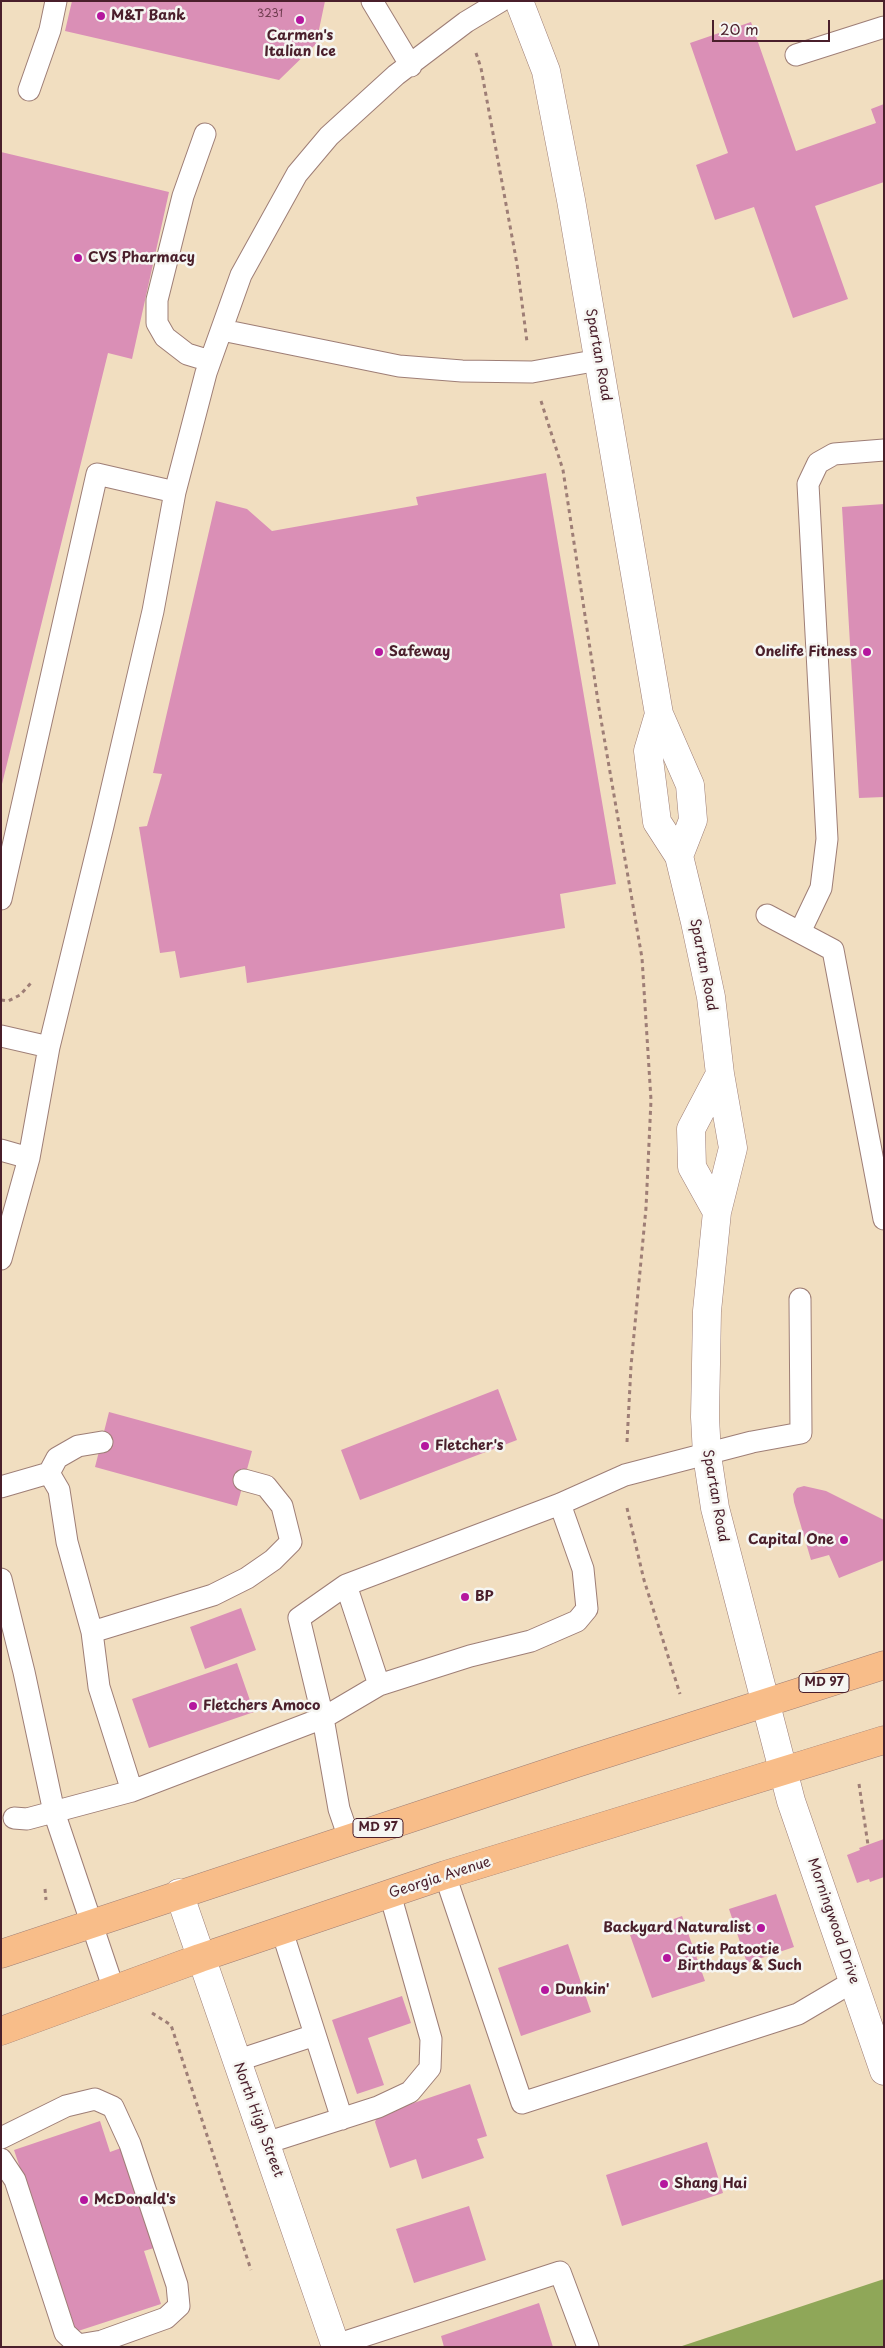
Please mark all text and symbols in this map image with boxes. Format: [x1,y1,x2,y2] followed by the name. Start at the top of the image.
[257,7,283,21] house number: 3231
[111,8,186,24] place label: M&T Bank
[95,10,107,22] marker: M&T Bank
[715,10,832,42] scale bar
[294,14,306,26] marker: Carmen's Italian Ice
[720,17,759,40] text: 20 m
[264,28,336,60] place label: Carmen's Italian Ice
[88,250,195,266] place label: CVS Pharmacy
[72,252,84,264] marker: CVS Pharmacy
[582,307,614,403] street label: Spartan Road
[389,644,450,660] place label: Safeway
[755,644,857,660] place label: Onelife Fitness
[373,646,385,658] marker: Safeway
[861,646,873,658] marker: Onelife Fitness
[686,917,720,1013] street label: Spartan Road
[435,1438,503,1454] place label: Fletcher's
[419,1440,431,1452] marker: Fletcher's
[699,1448,731,1544] street label: Spartan Road
[748,1532,834,1548] place label: Capital One
[838,1534,850,1546] marker: Capital One
[475,1589,494,1605] place label: BP
[459,1591,471,1603] marker: BP
[799,1674,849,1692] road number: MD 97
[203,1698,320,1714] place label: Fletchers Amoco
[187,1700,199,1712] marker: Fletchers Amoco
[353,1819,403,1838] road number: MD 97
[387,1854,493,1902] street label: Georgia Avenue
[804,1856,862,1986] street label: Morningwood Drive
[603,1920,751,1936] place label: Backyard Naturalist
[755,1922,767,1934] marker: Backyard Naturalist
[677,1942,802,1974] place label: Cutie Patootie Birthdays & Such
[661,1952,673,1964] marker: Cutie Patootie Birthdays & Such
[555,1982,609,1998] place label: Dunkin'
[539,1984,551,1996] marker: Dunkin'
[229,2060,287,2180] street label: North High Street
[674,2176,747,2192] place label: Shang Hai
[658,2178,670,2190] marker: Shang Hai
[94,2192,176,2208] place label: McDonald's
[78,2194,90,2206] marker: McDonald's

